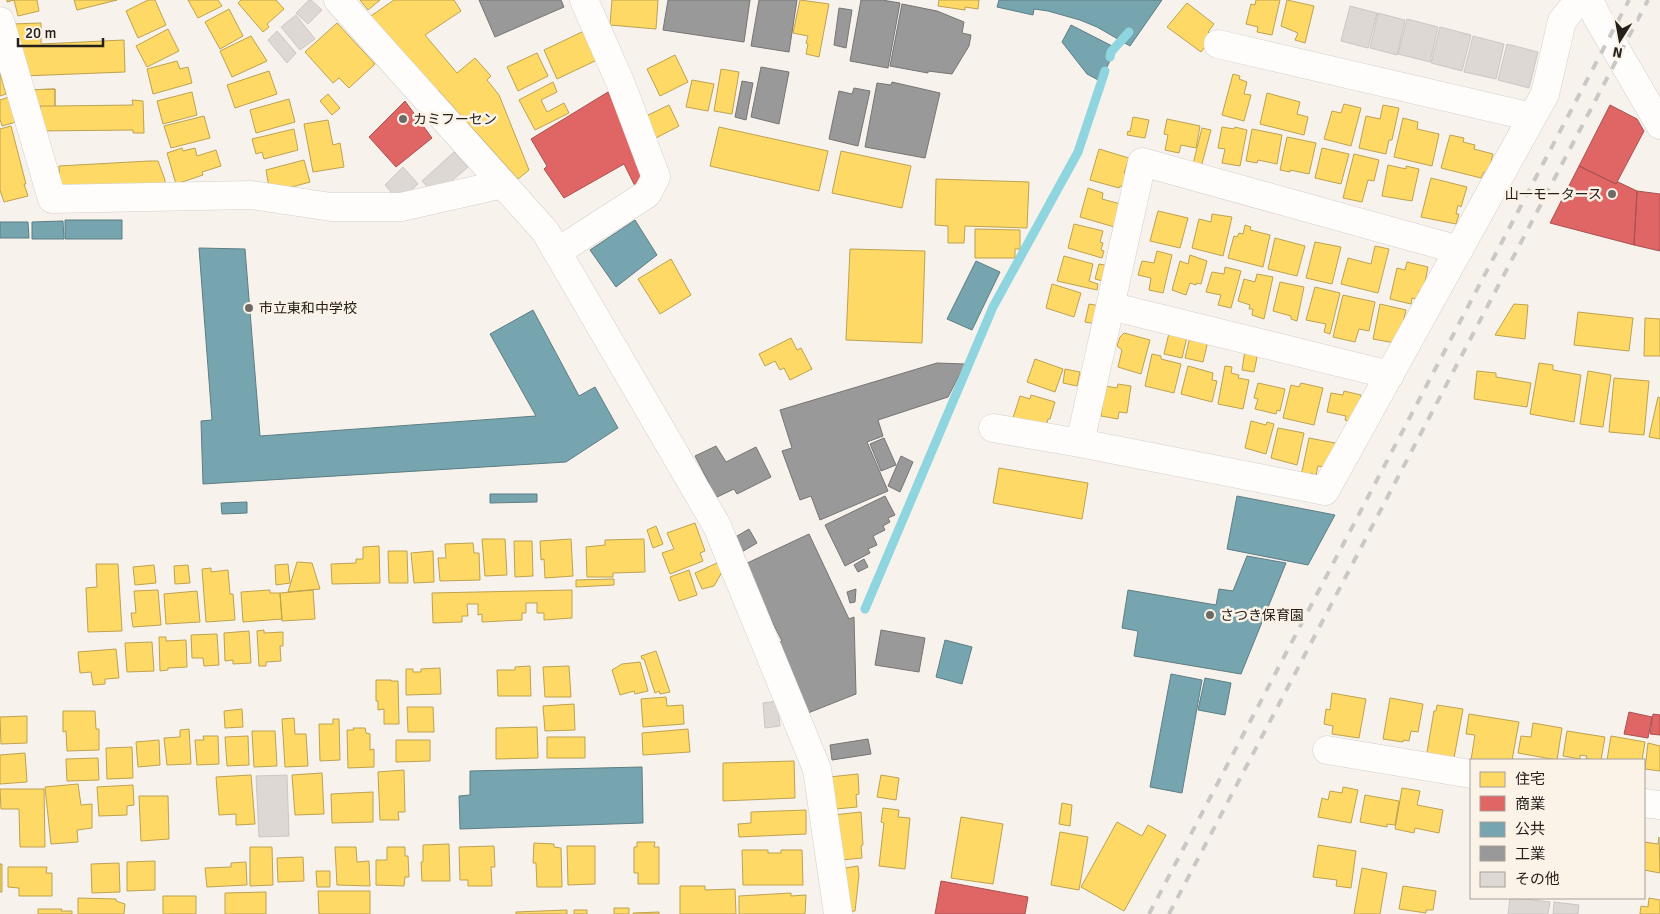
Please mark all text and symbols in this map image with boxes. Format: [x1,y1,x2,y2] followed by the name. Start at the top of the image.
[18,15,102,47] scale bar
[1595,15,1645,65] north arrow
[25,24,56,42] text: 20 m
[1611,43,1624,62] text: N
[413,111,497,128] place label: カミフーセン
[397,113,409,125] marker: カミフーセン
[1505,186,1602,203] place label: 山一モータース
[1606,188,1618,200] marker: 山一モータース
[259,300,357,317] place label: 市立東和中学校
[243,302,255,314] marker: 市立東和中学校
[1220,607,1304,624] place label: さつき保育園
[1204,609,1216,621] marker: さつき保育園
[1470,759,1645,899] legend
[1515,770,1545,788] text: 住宅
[1515,795,1545,813] text: 商業
[1515,820,1545,838] text: 公共
[1515,845,1545,863] text: 工業
[1515,870,1560,888] text: その他

